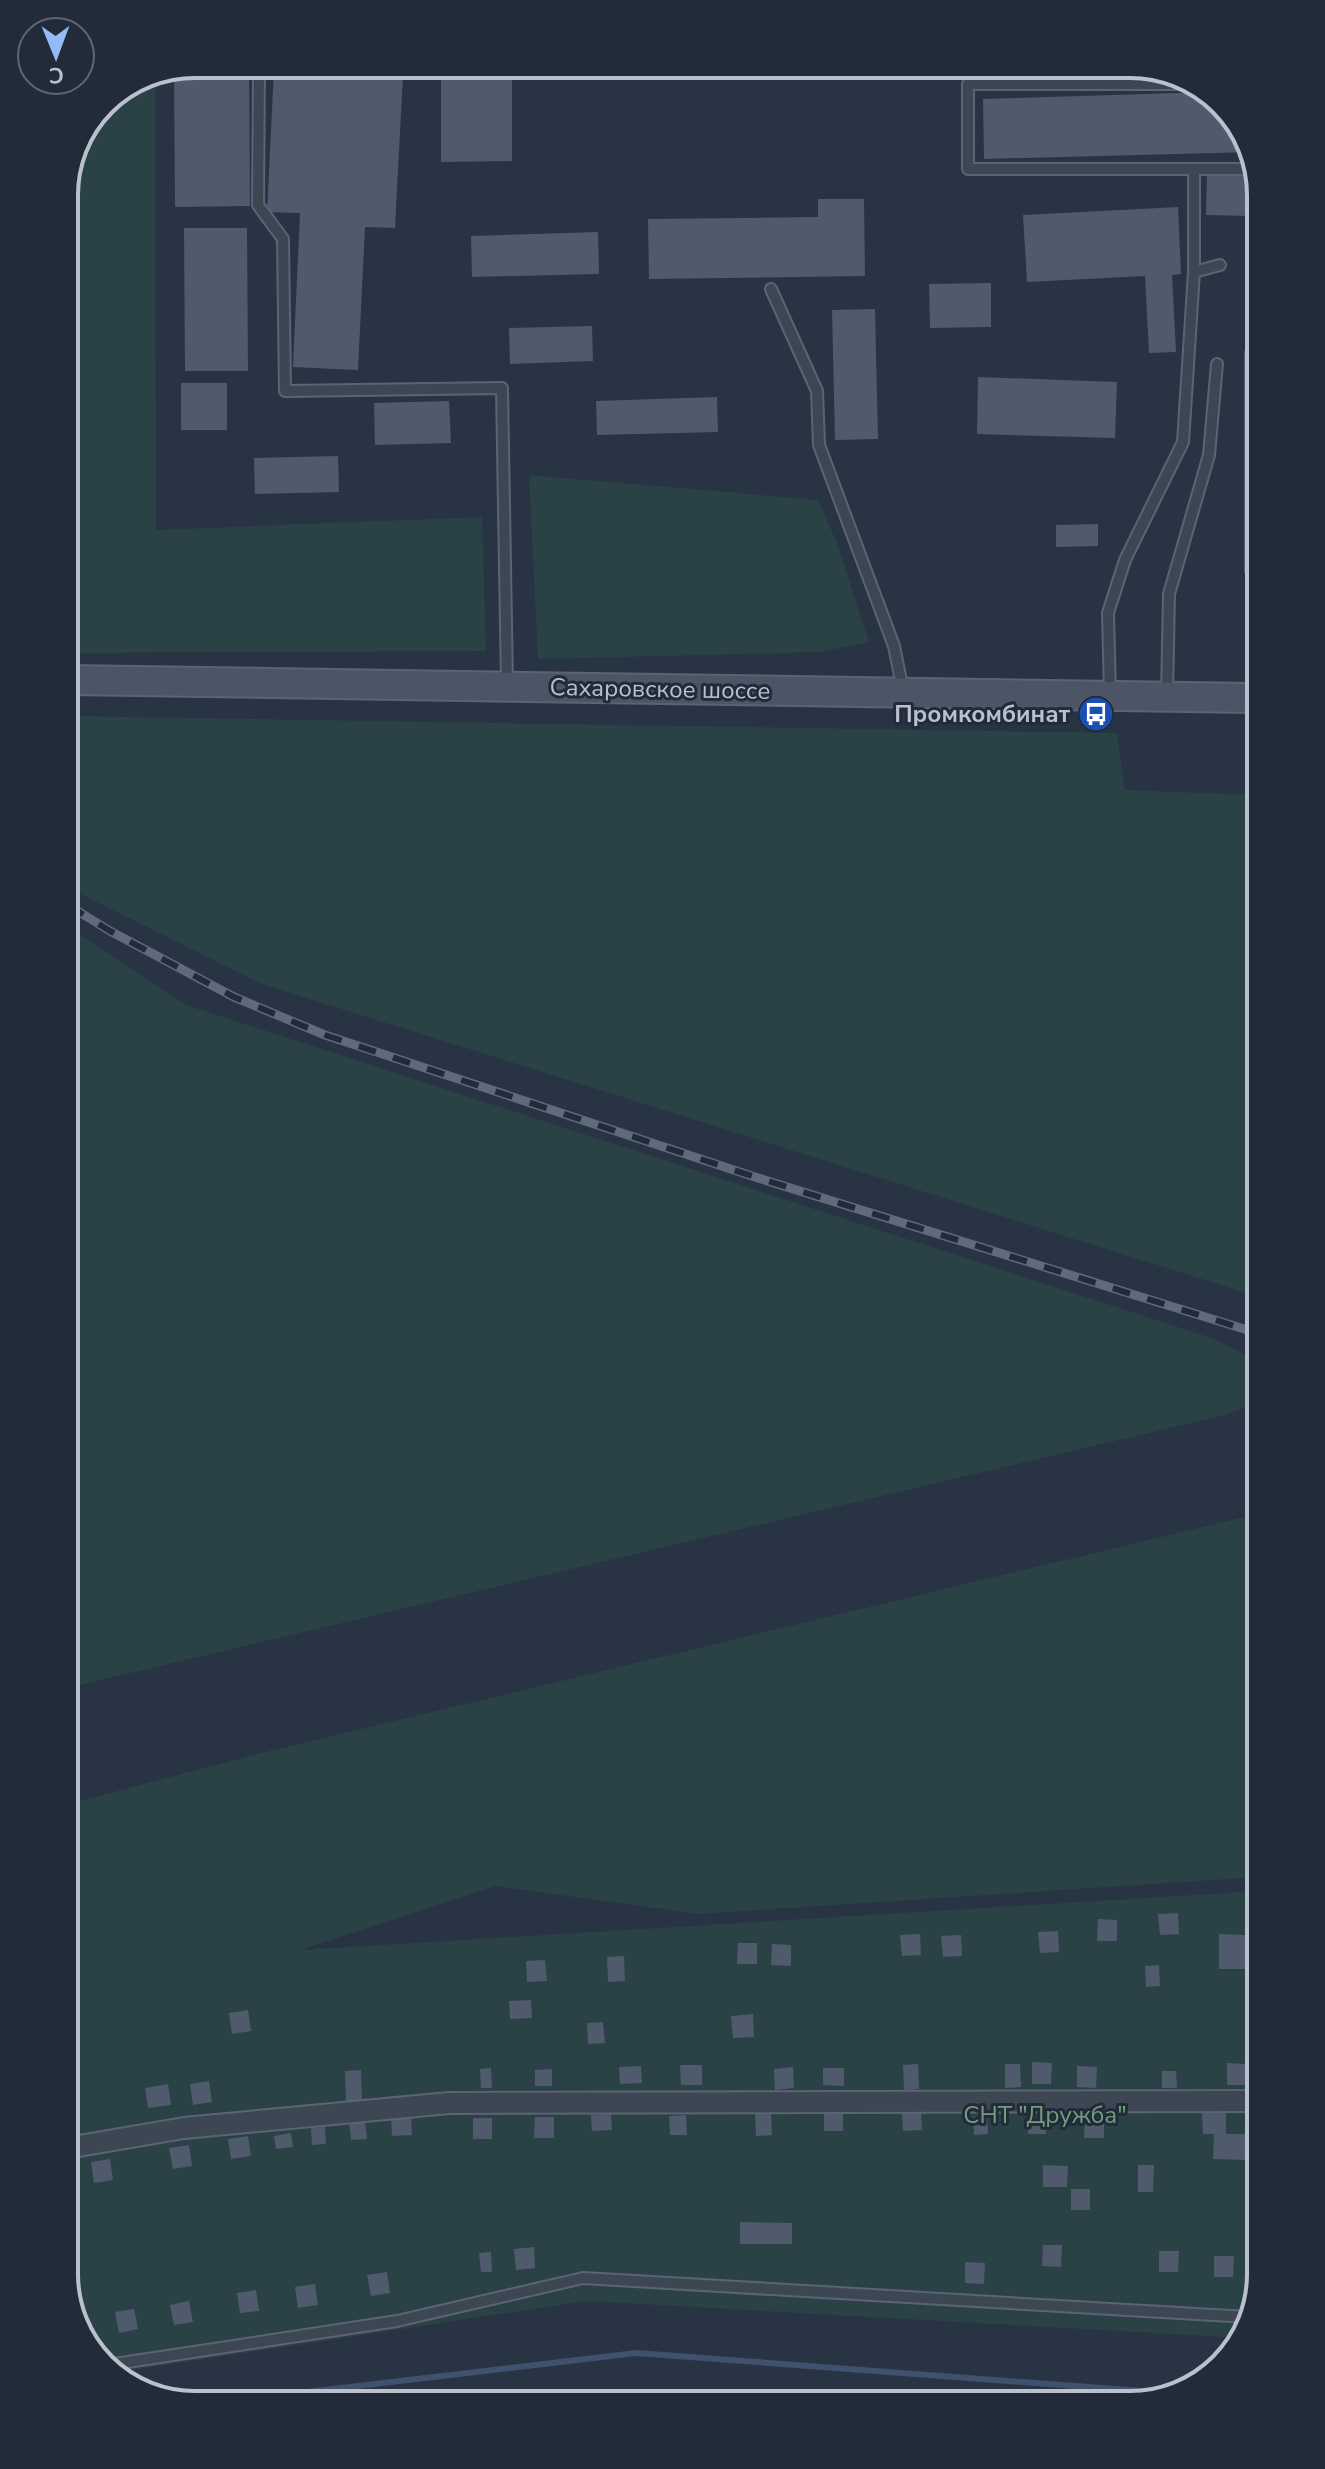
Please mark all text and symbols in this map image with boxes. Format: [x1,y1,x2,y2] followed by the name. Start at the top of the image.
[16,16,96,96] north arrow
[49,60,64,90] text: С
[549,671,771,707] street label: Сахаровское шоссе
[1077,695,1115,733] bus stop icon: Промкомбинат
[894,698,1071,730] place label: Промкомбинат
[963,2099,1127,2131] park label: СНТ "Дружба"

